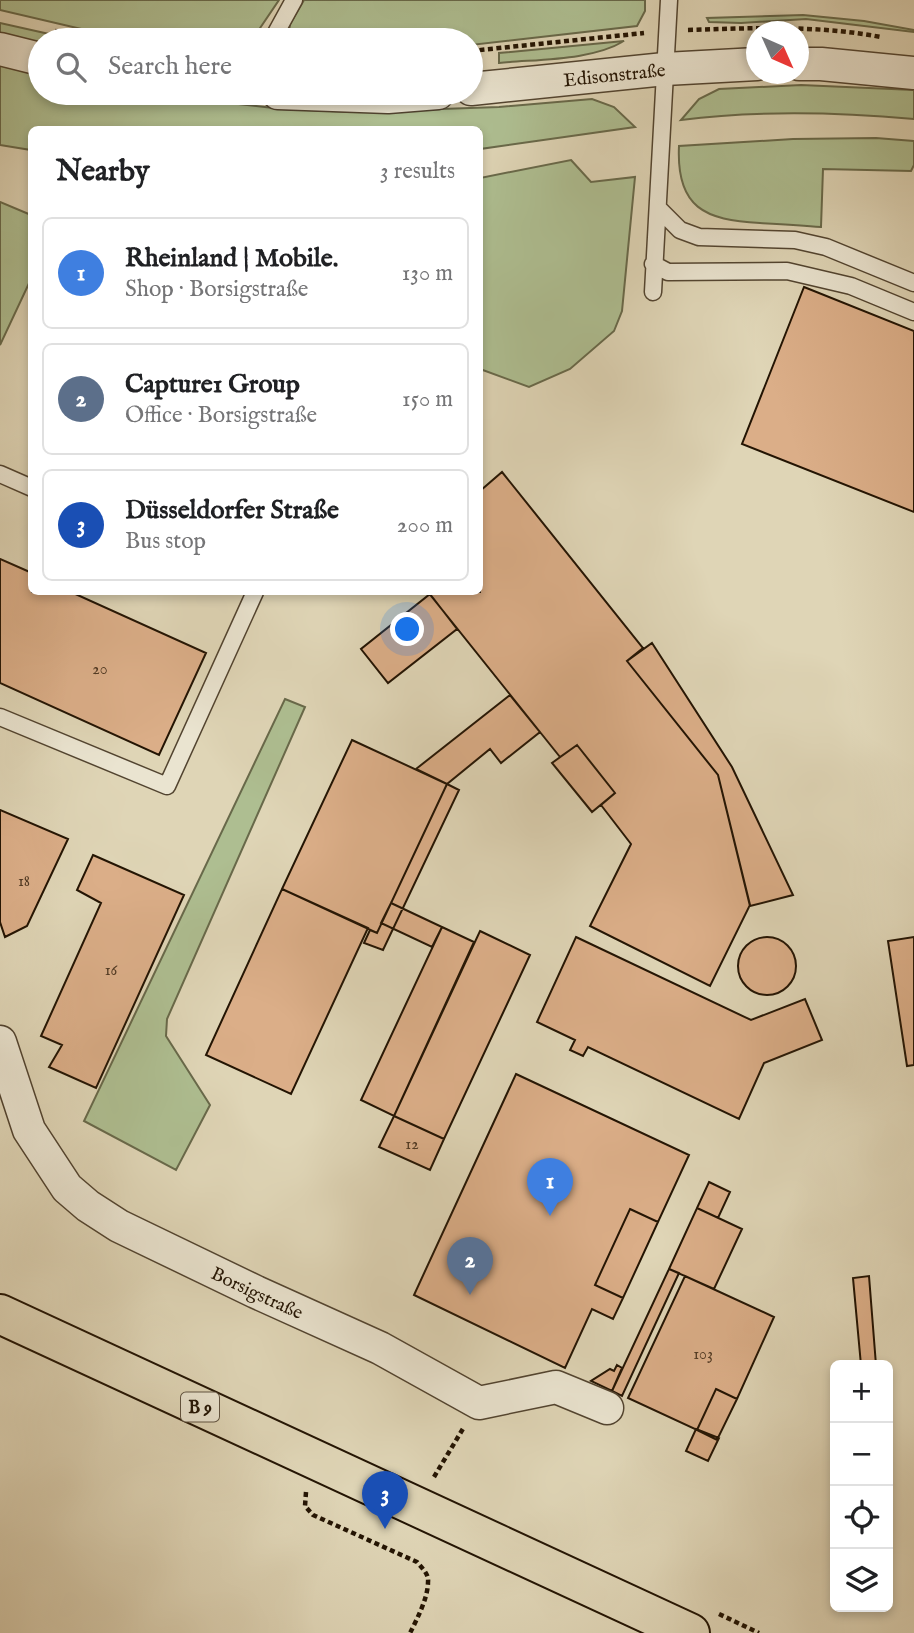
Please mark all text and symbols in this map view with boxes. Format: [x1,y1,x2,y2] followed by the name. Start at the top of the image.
[746,21,809,84] north arrow
[28,28,483,105] search box
[52,48,90,86] icon: search
[108,50,232,83] text: Search here
[562,59,667,93] street label: Edisonstraße
[56,153,149,191] text: Nearby
[380,157,455,186] text: 3 results
[125,242,338,275] text: Rheinland | Mobile.
[77,259,85,288] text: 1
[402,259,453,288] text: 130 m
[125,275,308,304] text: Shop · Borsigstraße
[125,368,300,401] text: Capture1 Group
[76,385,86,414] text: 2
[402,385,453,414] text: 150 m
[125,401,317,430] text: Office · Borsigstraße
[125,494,339,527] text: Düsseldorfer Straße
[77,511,85,540] text: 3
[397,511,453,540] text: 200 m
[125,527,206,556] text: Bus stop
[390,612,424,646] your location
[92,660,108,680] house number: 20
[18,872,30,892] house number: 18
[105,961,118,981] house number: 16
[405,1135,419,1155] house number: 12
[527,1158,573,1216] pin: 1
[447,1237,493,1295] pin: 2
[207,1262,307,1326] street label: Borsigstraße
[693,1345,713,1365] house number: 103
[830,1360,893,1612] map controls
[830,1360,893,1423] button: +
[181,1392,219,1422] road number: B 9
[830,1423,893,1486] button: −
[362,1471,408,1529] pin: 3
[830,1486,893,1549] button: locate
[830,1549,893,1612] button: layers

